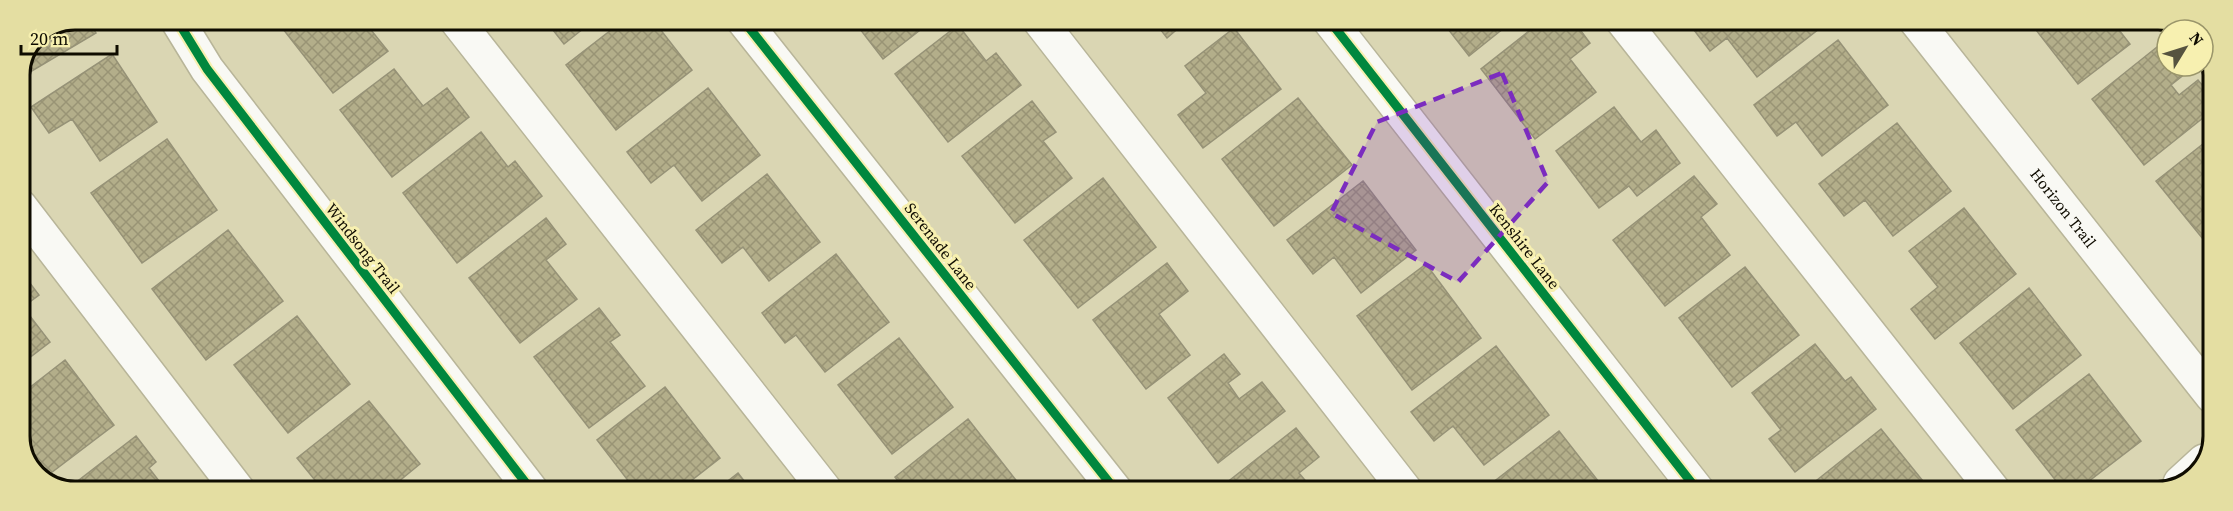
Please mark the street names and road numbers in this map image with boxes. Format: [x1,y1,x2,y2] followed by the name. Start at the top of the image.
[2025,164,2102,252] street label: Horizon Trail
[321,198,405,298] street label: Windsong Trail
[900,198,982,294] street label: Serenade Lane
[1485,199,1565,293] street label: Kenshire Lane

